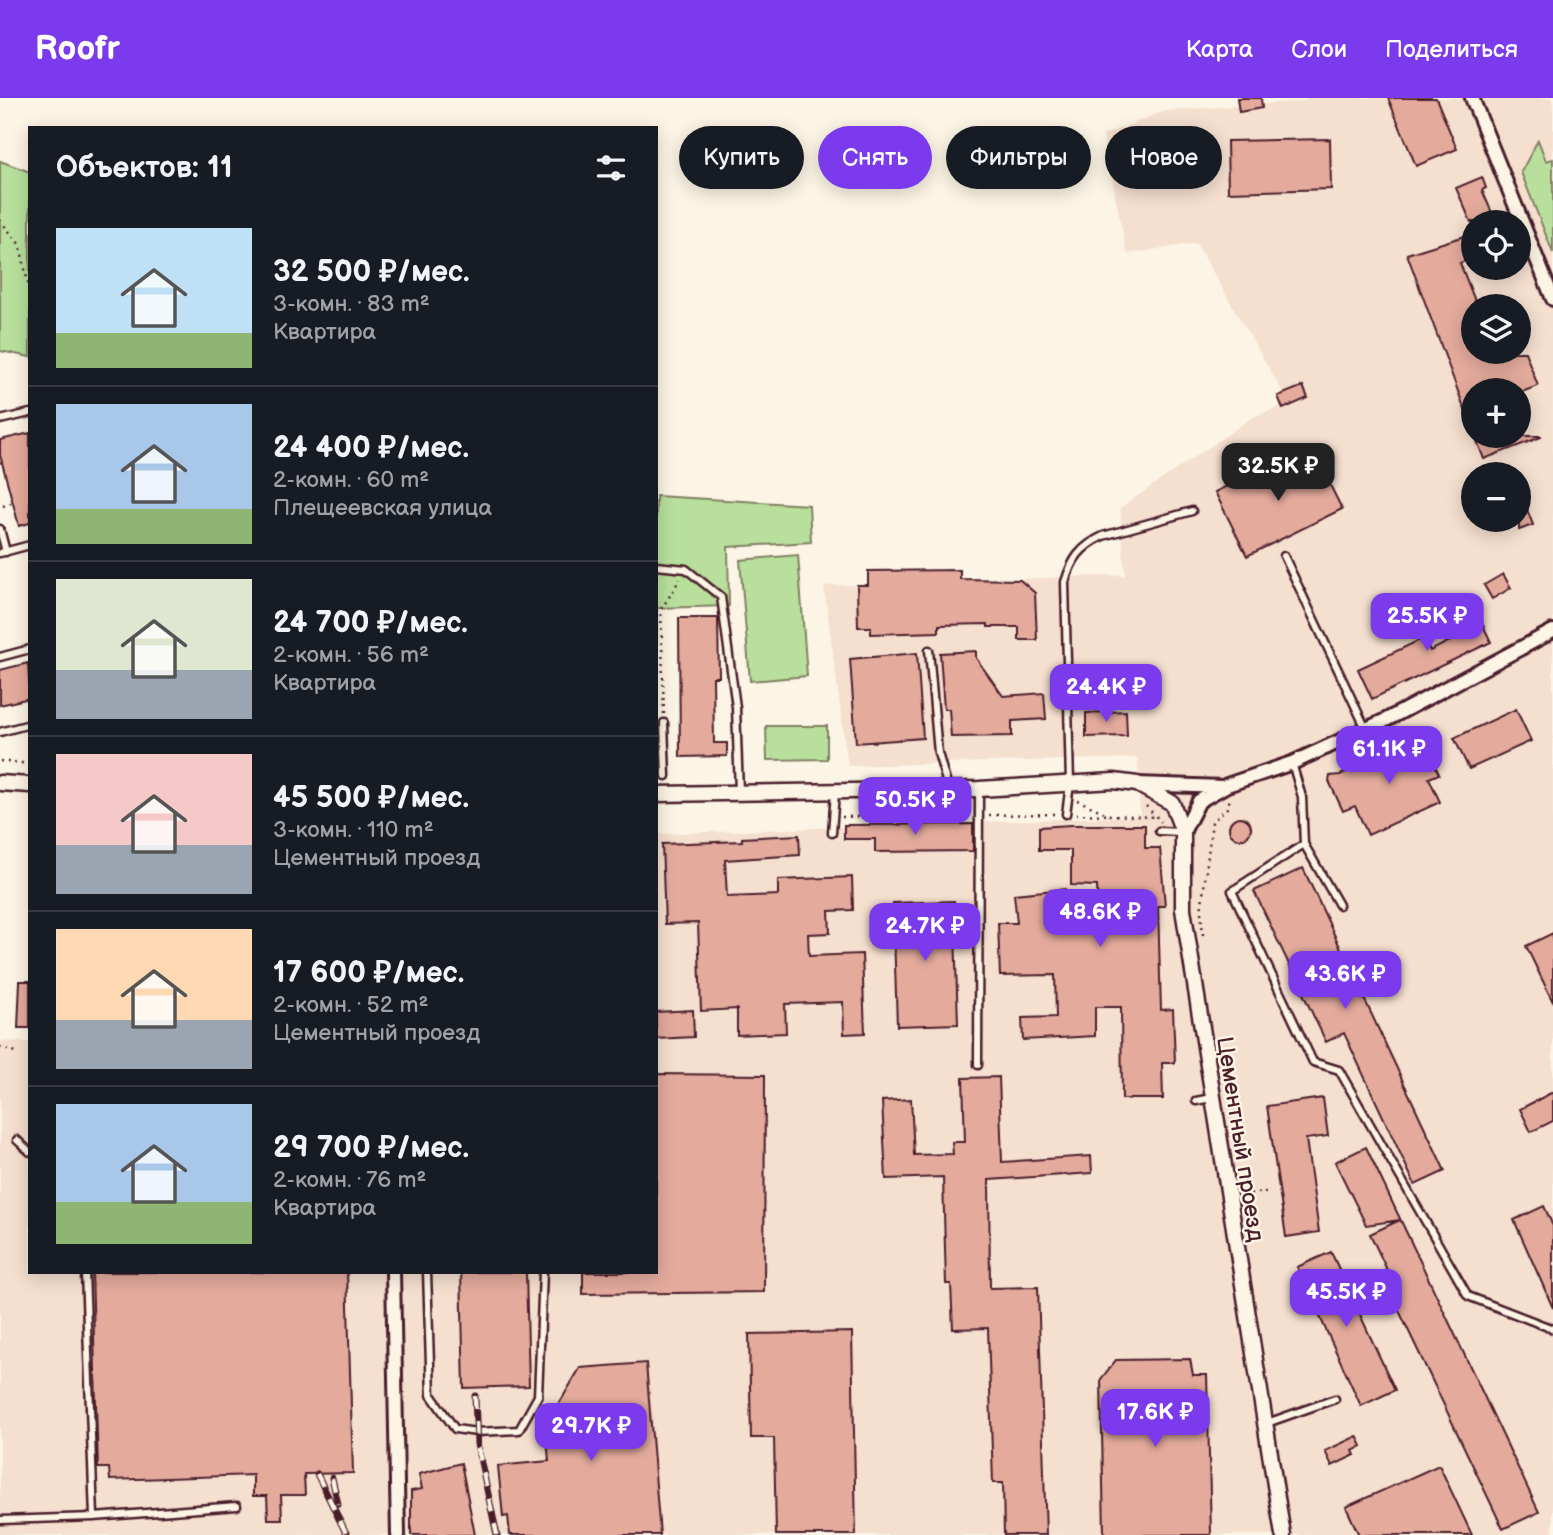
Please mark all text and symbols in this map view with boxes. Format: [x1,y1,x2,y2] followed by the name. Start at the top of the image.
[35,29,120,69] text: Roofr
[1186,35,1253,64] text: Карта
[1291,35,1347,64] text: Слои
[1385,35,1518,64] text: Поделиться
[679,126,804,189] chip: Купить
[818,126,932,189] chip: Снять
[946,126,1091,189] chip: Фильтры
[1105,126,1222,189] chip: Новое
[592,149,630,187] icon: filters
[56,150,233,186] text: Объектов: 11
[1461,210,1531,532] map controls
[1461,210,1531,280] button: locate
[273,254,470,290] text: 32 500 ₽/мес.
[112,256,196,340] icon: home
[273,290,430,318] text: 3-комн. · 83 m²
[1461,294,1531,364] button: layers
[273,318,376,346] text: Квартира
[1461,378,1531,448] button: +
[273,430,469,466] text: 24 400 ₽/мес.
[112,432,196,516] icon: home
[1213,444,1343,503] pin: 32.5K ₽
[1238,452,1318,480] text: 32.5K ₽
[1461,462,1531,532] button: −
[273,466,429,494] text: 2-комн. · 60 m²
[273,494,492,522] text: Плещеевская улица
[1362,594,1492,653] pin: 25.5K ₽
[1387,602,1467,630] text: 25.5K ₽
[273,605,468,641] text: 24 700 ₽/мес.
[112,607,196,691] icon: home
[273,641,429,669] text: 2-комн. · 56 m²
[1041,664,1171,724] pin: 24.4K ₽
[273,669,376,697] text: Квартира
[1066,673,1146,701] text: 24.4K ₽
[1324,726,1454,786] pin: 61.1K ₽
[1352,735,1426,763] text: 61.1K ₽
[850,778,980,837] pin: 50.5K ₽
[273,780,469,816] text: 45 500 ₽/мес.
[112,782,196,866] icon: home
[874,786,956,814] text: 50.5K ₽
[273,816,434,844] text: 3-комн. · 110 m²
[273,844,480,872] text: Цементный проезд
[1035,890,1165,949] pin: 48.6K ₽
[1059,898,1141,926] text: 48.6K ₽
[860,904,990,963] pin: 24.7K ₽
[885,912,965,940] text: 24.7K ₽
[1280,951,1410,1011] pin: 43.6K ₽
[273,955,464,991] text: 17 600 ₽/мес.
[112,957,196,1041] icon: home
[1304,960,1386,988] text: 43.6K ₽
[273,991,428,1019] text: 2-комн. · 52 m²
[273,1019,480,1047] text: Цементный проезд
[1210,1035,1270,1244] street label: Цементный проезд
[273,1130,469,1166] text: 29 700 ₽/мес.
[112,1132,196,1216] icon: home
[273,1166,426,1194] text: 2-комн. · 76 m²
[273,1194,376,1222] text: Квартира
[1281,1270,1411,1329] pin: 45.5K ₽
[1306,1278,1386,1306] text: 45.5K ₽
[1090,1390,1220,1449] pin: 17.6K ₽
[1117,1398,1193,1426] text: 17.6K ₽
[526,1404,656,1463] pin: 29.7K ₽
[551,1412,631,1440] text: 29.7K ₽

